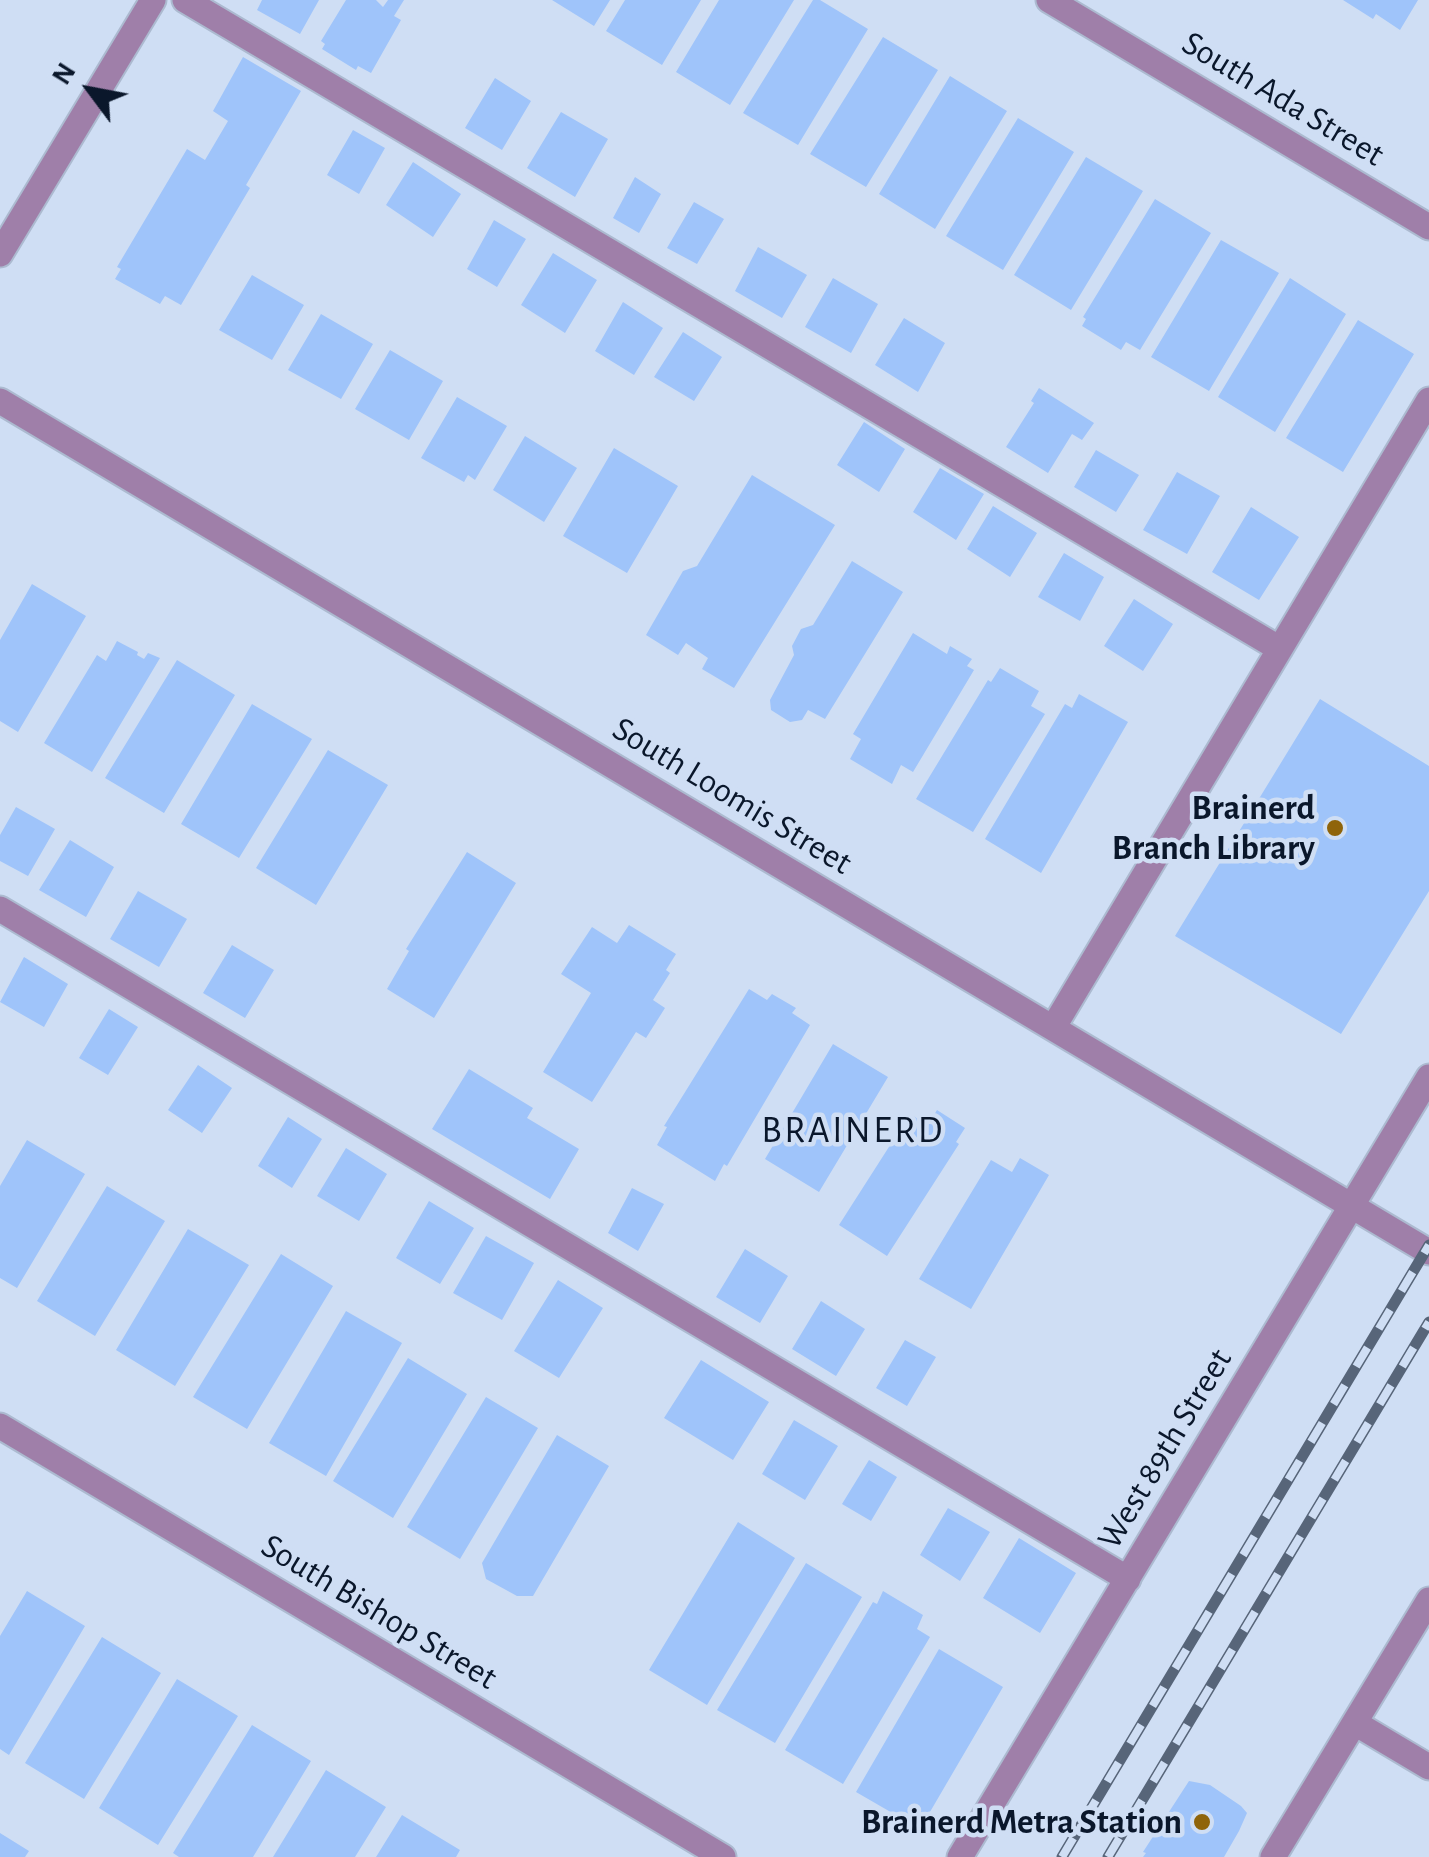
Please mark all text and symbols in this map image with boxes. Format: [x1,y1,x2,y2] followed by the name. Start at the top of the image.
[1174,22,1392,176] street label: South Ada Street
[40,40,140,140] north arrow
[48,58,82,90] text: N
[605,708,859,884] street label: South Loomis Street
[1112,787,1315,869] place label: Brainerd Branch Library
[1324,817,1346,839] marker: Brainerd Branch Library
[761,1108,945,1154] district label: BRAINERD
[1089,1341,1241,1557] street label: West 89th Street
[254,1525,504,1699] street label: South Bishop Street
[861,1801,1182,1843] place label: Brainerd Metra Station
[1191,1811,1213,1833] marker: Brainerd Metra Station

